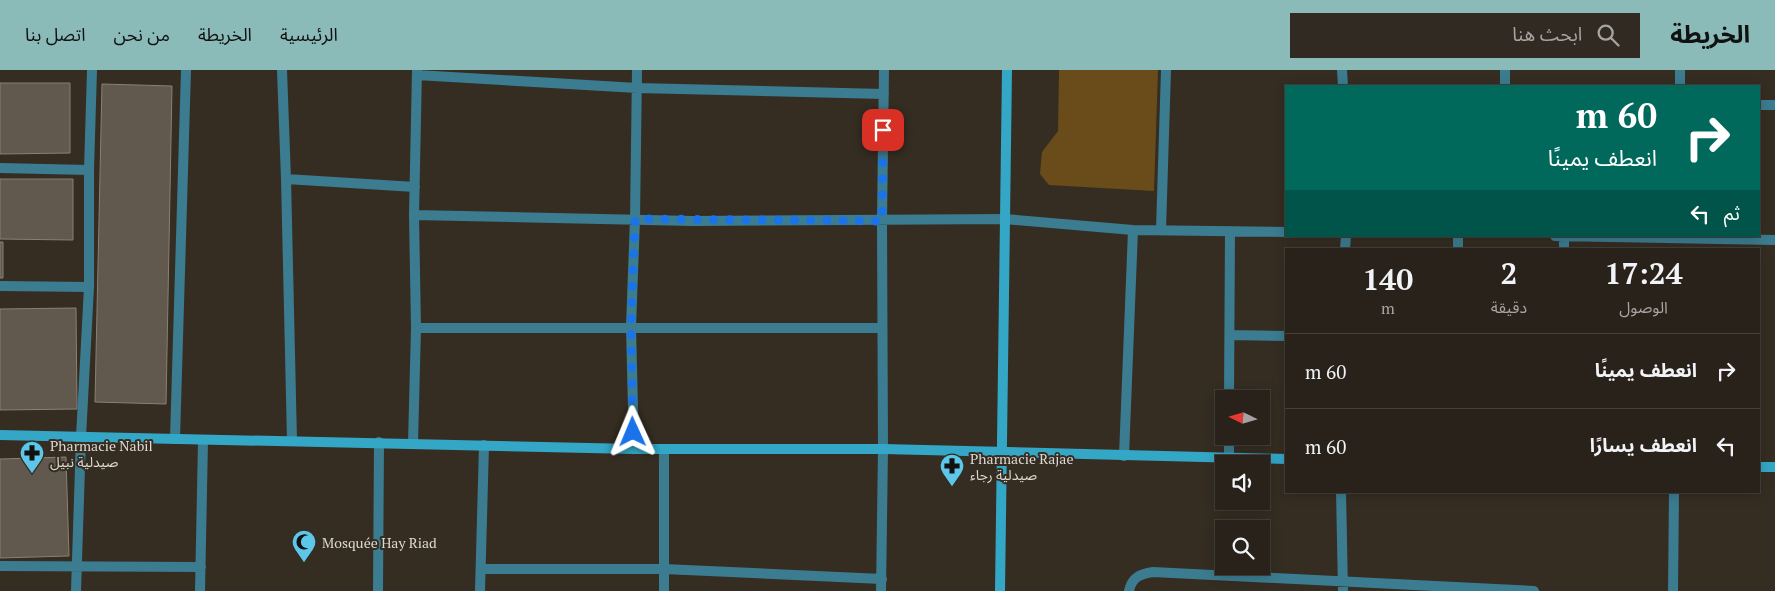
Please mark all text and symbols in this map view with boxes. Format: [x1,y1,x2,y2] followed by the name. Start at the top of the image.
[1290,13,1640,58] search box
[1670,18,1750,50] text: الخريطة
[1512,21,1582,46] text: ابحث هنا
[1594,21,1622,49] icon: search
[25,22,86,46] text: اتصل بنا
[114,22,170,46] text: من نحن
[198,22,252,46] text: الخريطة
[280,22,338,46] text: الرئيسية
[1576,92,1657,138] text: 60 m
[1675,105,1740,170] icon: right
[862,109,904,151] pin
[869,116,897,144] icon: arrive
[1548,143,1657,172] text: انعطف يمينًا
[1686,200,1714,228] icon: left
[1724,200,1740,225] text: ثم
[1500,253,1517,293] text: 2
[1605,253,1683,293] text: 17:24
[1362,259,1413,299] text: 140
[1491,296,1527,318] text: دقيقة
[1619,296,1668,318] text: الوصول
[1381,297,1395,319] text: m
[1595,357,1697,382] text: انعطف يمينًا
[1712,357,1740,385] icon: right
[1305,359,1346,384] text: 60 m
[1215,390,1270,445] north arrow
[1215,390,1270,575] map controls
[606,405,658,457] position arrow
[1590,432,1697,457] text: انعطف يسارًا
[1712,432,1740,460] icon: left
[1305,434,1346,459] text: 60 m
[50,436,153,471] place label: Pharmacie Nabil صيدلية نبيل
[19,440,45,474] pharmacy icon: Pharmacie Nabil صيدلية نبيل
[970,449,1073,484] place label: Pharmacie Rajae صيدلية رجاء
[939,453,965,487] pharmacy icon: Pharmacie Rajae صيدلية رجاء
[1215,455,1270,510] button: sound
[1215,520,1270,575] button: search
[291,529,317,563] mosque icon: Mosquée Hay Riad
[322,533,437,552] place label: Mosquée Hay Riad

